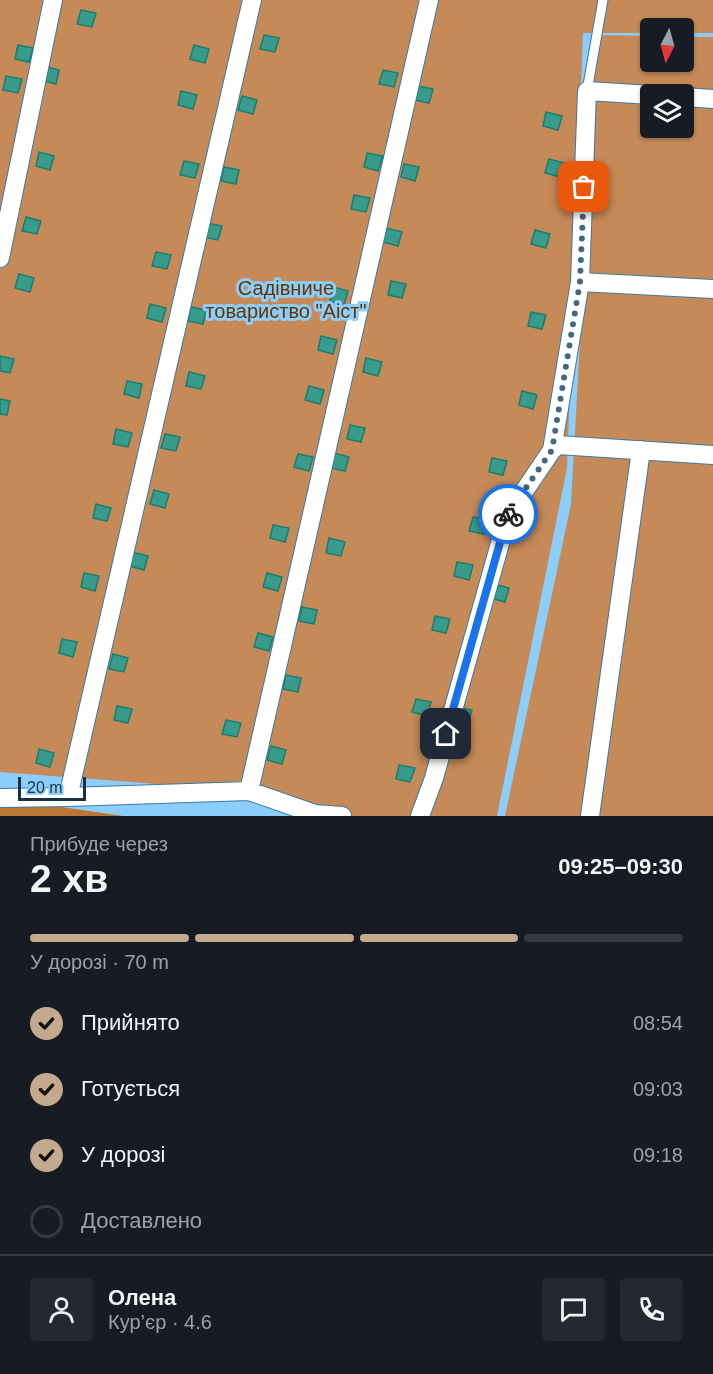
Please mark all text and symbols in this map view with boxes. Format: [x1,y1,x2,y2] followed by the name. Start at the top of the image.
[640,18,694,72] north arrow
[640,18,694,138] map controls
[640,84,694,138] button: layers
[558,161,609,212] pin
[567,170,600,203] icon: bag
[205,277,367,322] park label: Садівниче товариство "Аіст"
[478,484,538,544] courier
[492,498,525,531] icon: bike
[420,708,471,759] pin
[429,717,462,750] icon: home
[18,774,86,802] scale bar
[27,779,63,796] text: 20 m
[30,833,168,855] text: Прибуде через
[558,854,683,879] text: 09:25–09:30
[30,857,108,900] text: 2 хв
[30,951,169,973] text: У дорозі · 70 m
[30,1007,63,1040] icon: check
[81,1010,180,1035] text: Прийнято
[633,1012,683,1034] text: 08:54
[30,1073,63,1106] icon: check
[81,1076,180,1101] text: Готується
[633,1078,683,1100] text: 09:03
[30,1139,63,1172] icon: check
[81,1142,165,1167] text: У дорозі
[633,1144,683,1166] text: 09:18
[81,1208,202,1233] text: Доставлено
[30,1278,93,1341] button: person
[542,1278,605,1341] button: chat
[620,1278,683,1341] button: phone
[108,1285,176,1310] text: Олена
[108,1311,212,1333] text: Кур’єр · 4.6

